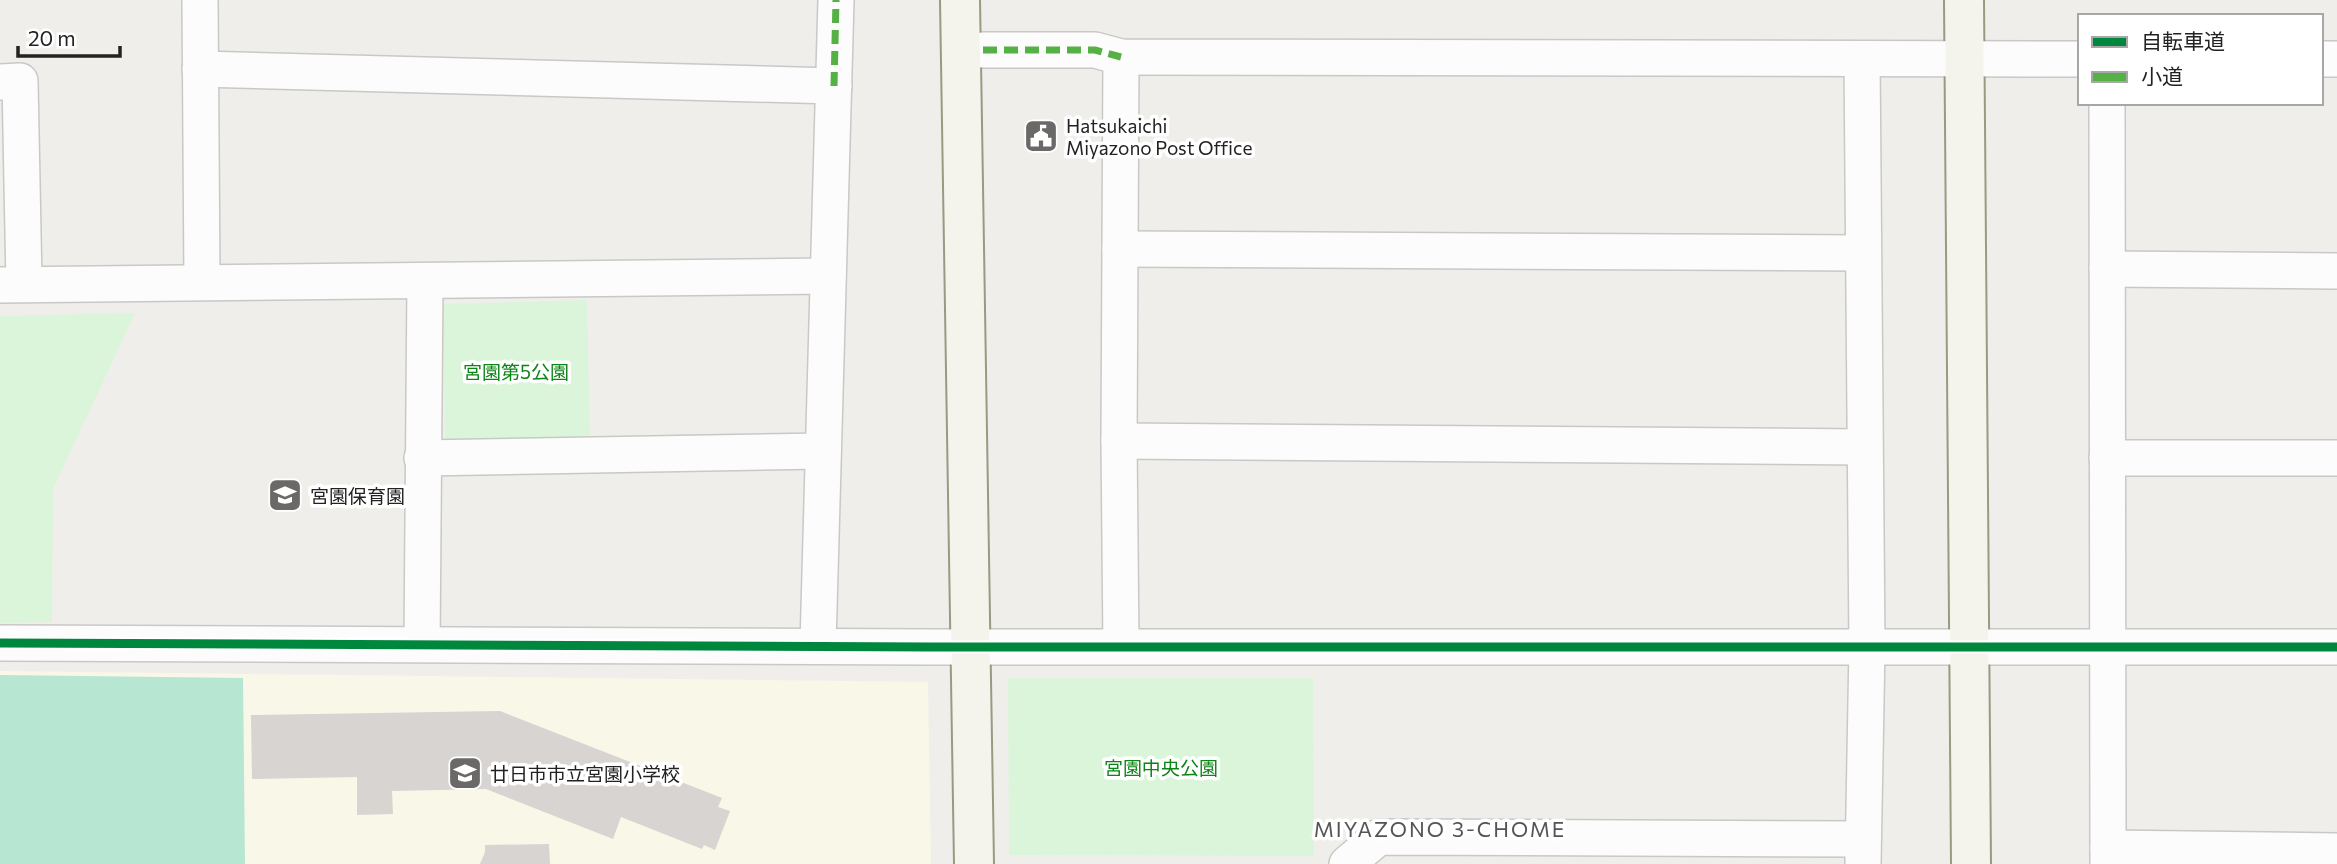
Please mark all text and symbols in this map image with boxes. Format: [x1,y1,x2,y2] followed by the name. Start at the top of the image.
[18,14,119,58] scale bar
[2078,14,2323,105] legend
[28,25,76,50] text: 20 m
[2141,28,2225,53] text: 自転車道
[2141,63,2183,88] text: 小道
[1066,114,1253,159] place label: Hatsukaichi Miyazono Post Office
[1022,117,1060,155] public building icon: Hatsukaichi Miyazono Post Office
[463,360,569,383] park label: 宮園第5公園
[266,476,304,514] school or university icon: 宮園保育園
[310,484,405,507] place label: 宮園保育園
[446,754,484,792] school or university icon: 廿日市市立宮園小学校
[1104,756,1218,779] park label: 宮園中央公園
[490,762,680,785] place label: 廿日市市立宮園小学校
[1314,816,1566,841] district label: MIYAZONO 3-CHOME

